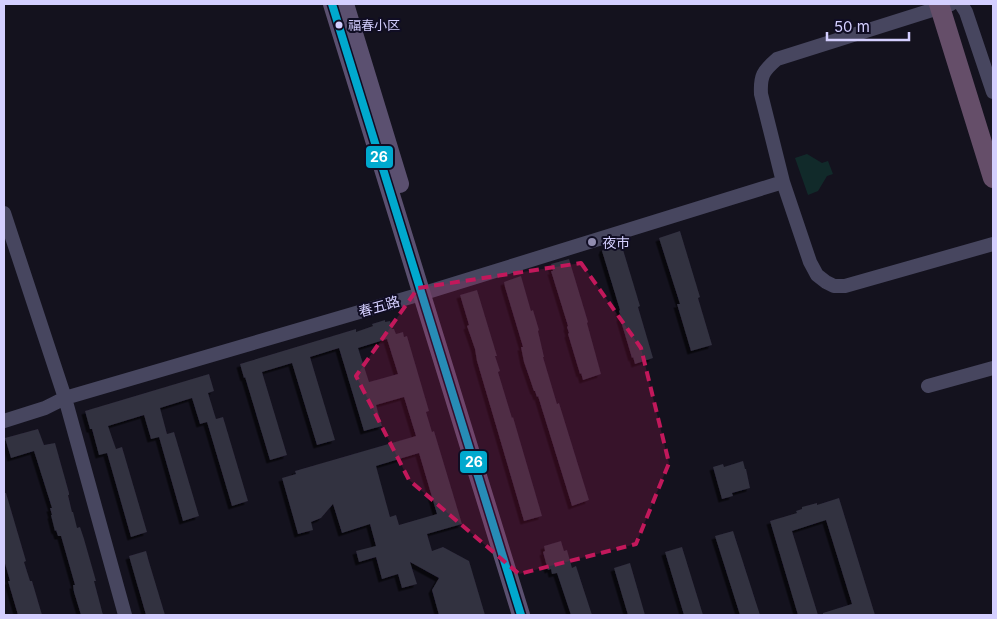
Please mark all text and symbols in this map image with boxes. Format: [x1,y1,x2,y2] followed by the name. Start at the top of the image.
[827,10,910,42] scale bar
[348,17,400,33] place label: 福春小区
[834,17,870,36] text: 50 m
[334,20,344,30] marker: 福春小区
[365,145,394,169] line badge: 26
[370,148,388,165] text: 26
[602,234,630,251] place label: 夜市
[586,236,598,248] marker: 夜市
[356,292,402,320] street label: 春五路
[459,450,488,474] line badge: 26
[465,453,483,470] text: 26

